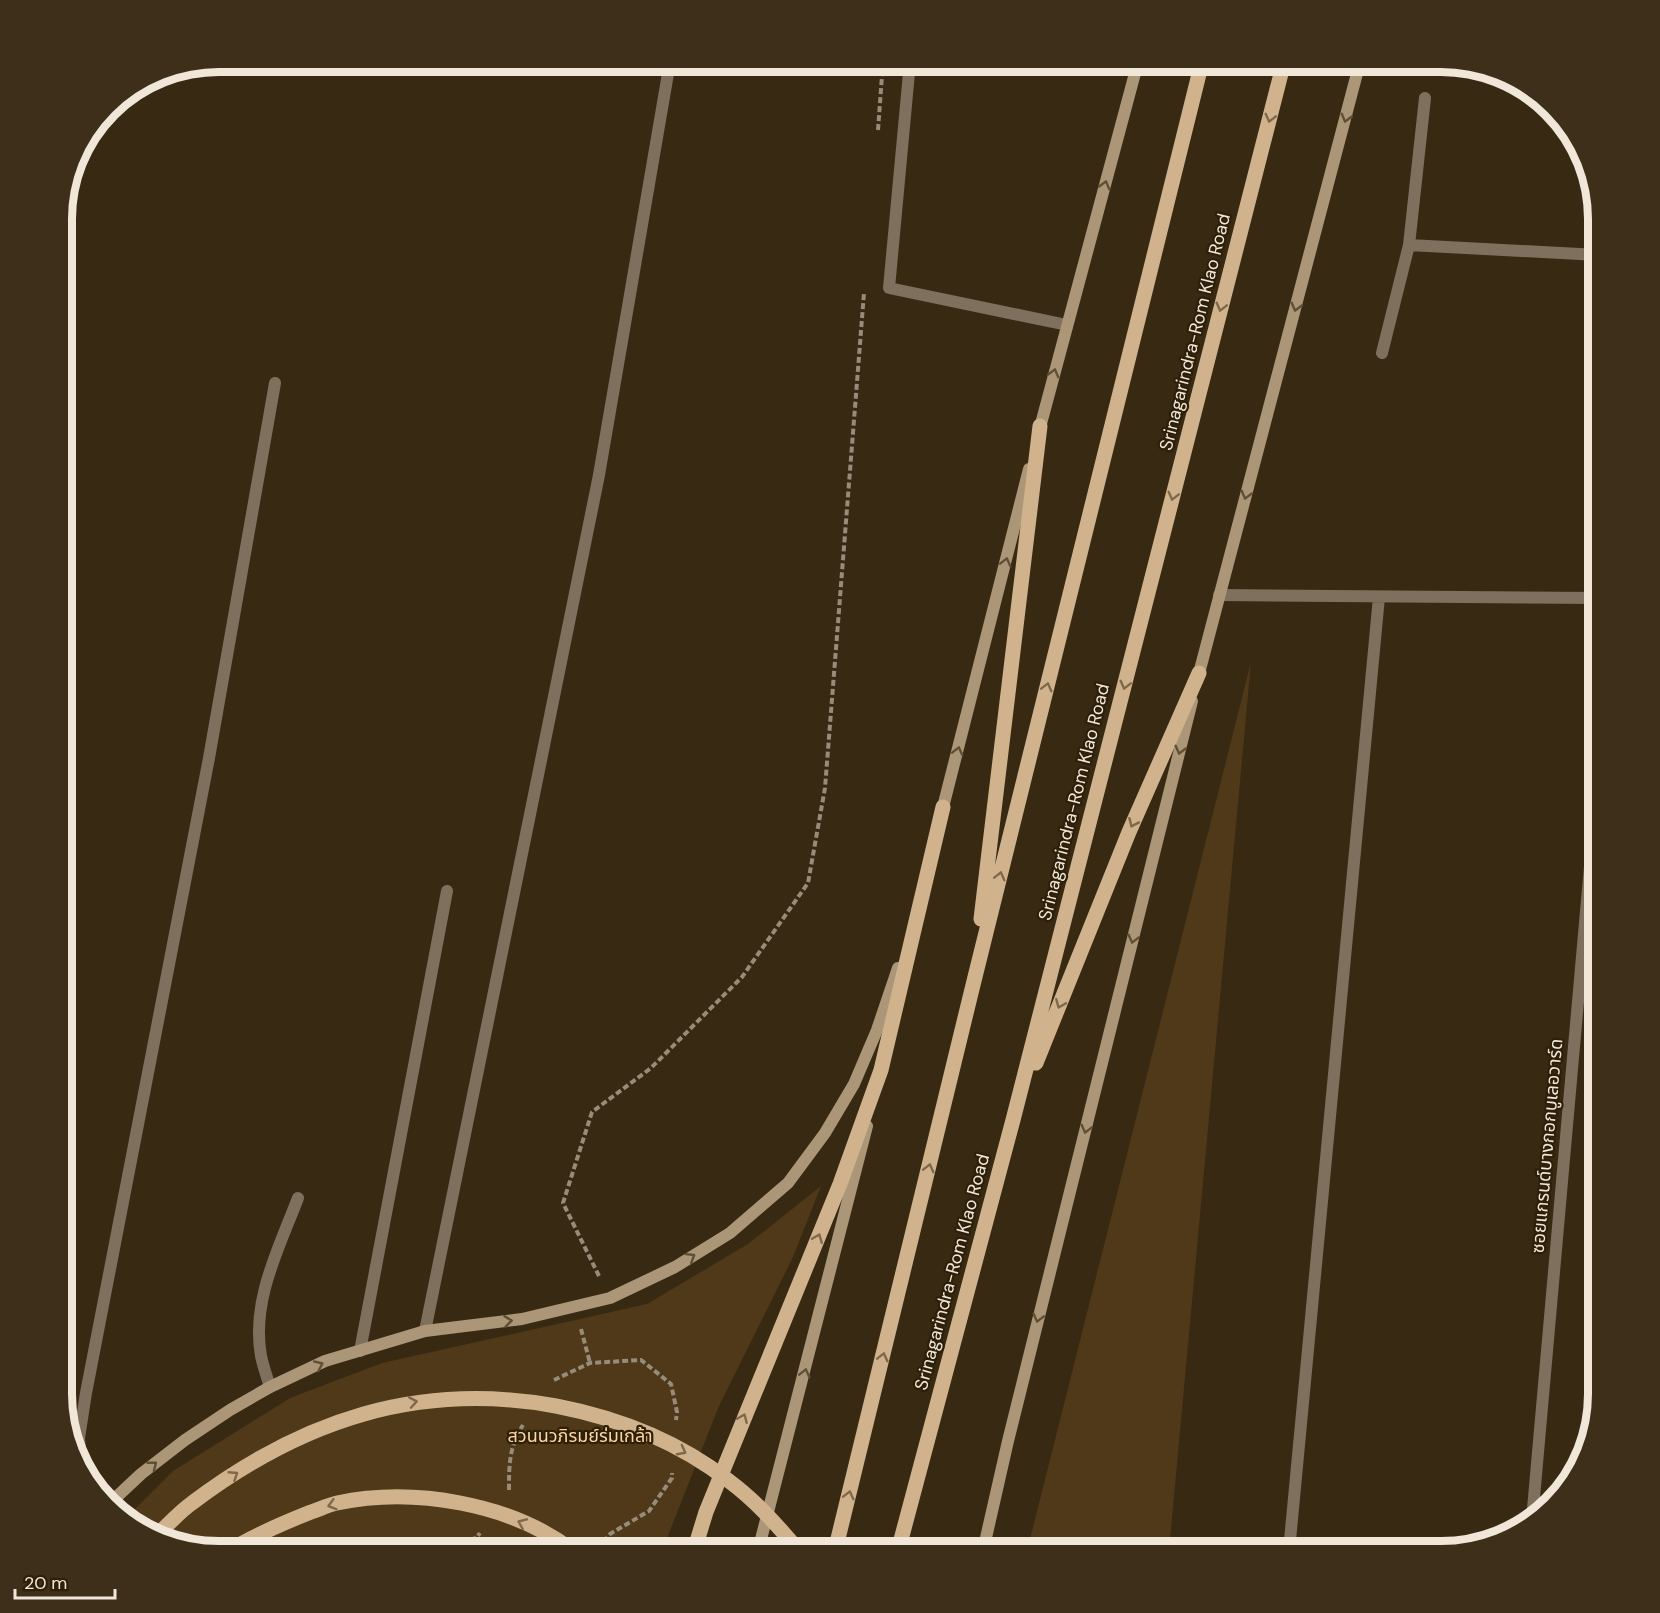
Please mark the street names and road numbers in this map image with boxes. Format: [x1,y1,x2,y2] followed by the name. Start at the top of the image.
[1154,211,1236,453] street label: Srinagarindra-Rom Klao Road
[1033,681,1115,923] street label: Srinagarindra-Rom Klao Road
[1526,1038,1568,1254] street label: ซอยแกรนด์บางกอกบูเลอวาร์ด
[909,1151,995,1393] street label: Srinagarindra-Rom Klao Road

